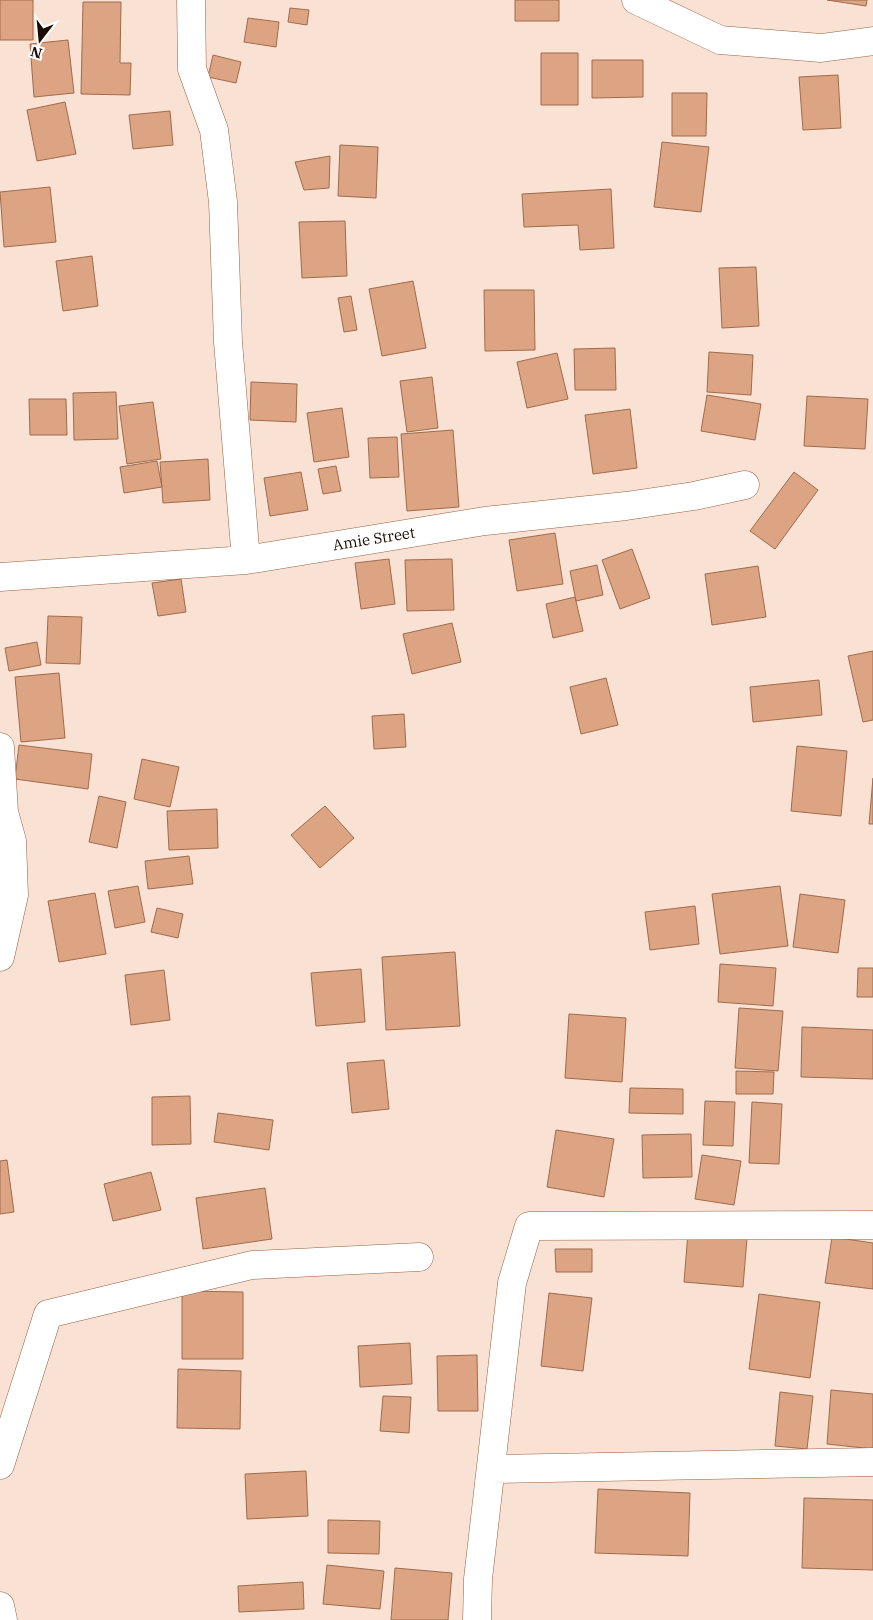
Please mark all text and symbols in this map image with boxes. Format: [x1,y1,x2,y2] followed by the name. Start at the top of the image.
[15,15,65,65] north arrow
[29,42,44,63] text: N
[331,523,416,554] street label: Amie Street

